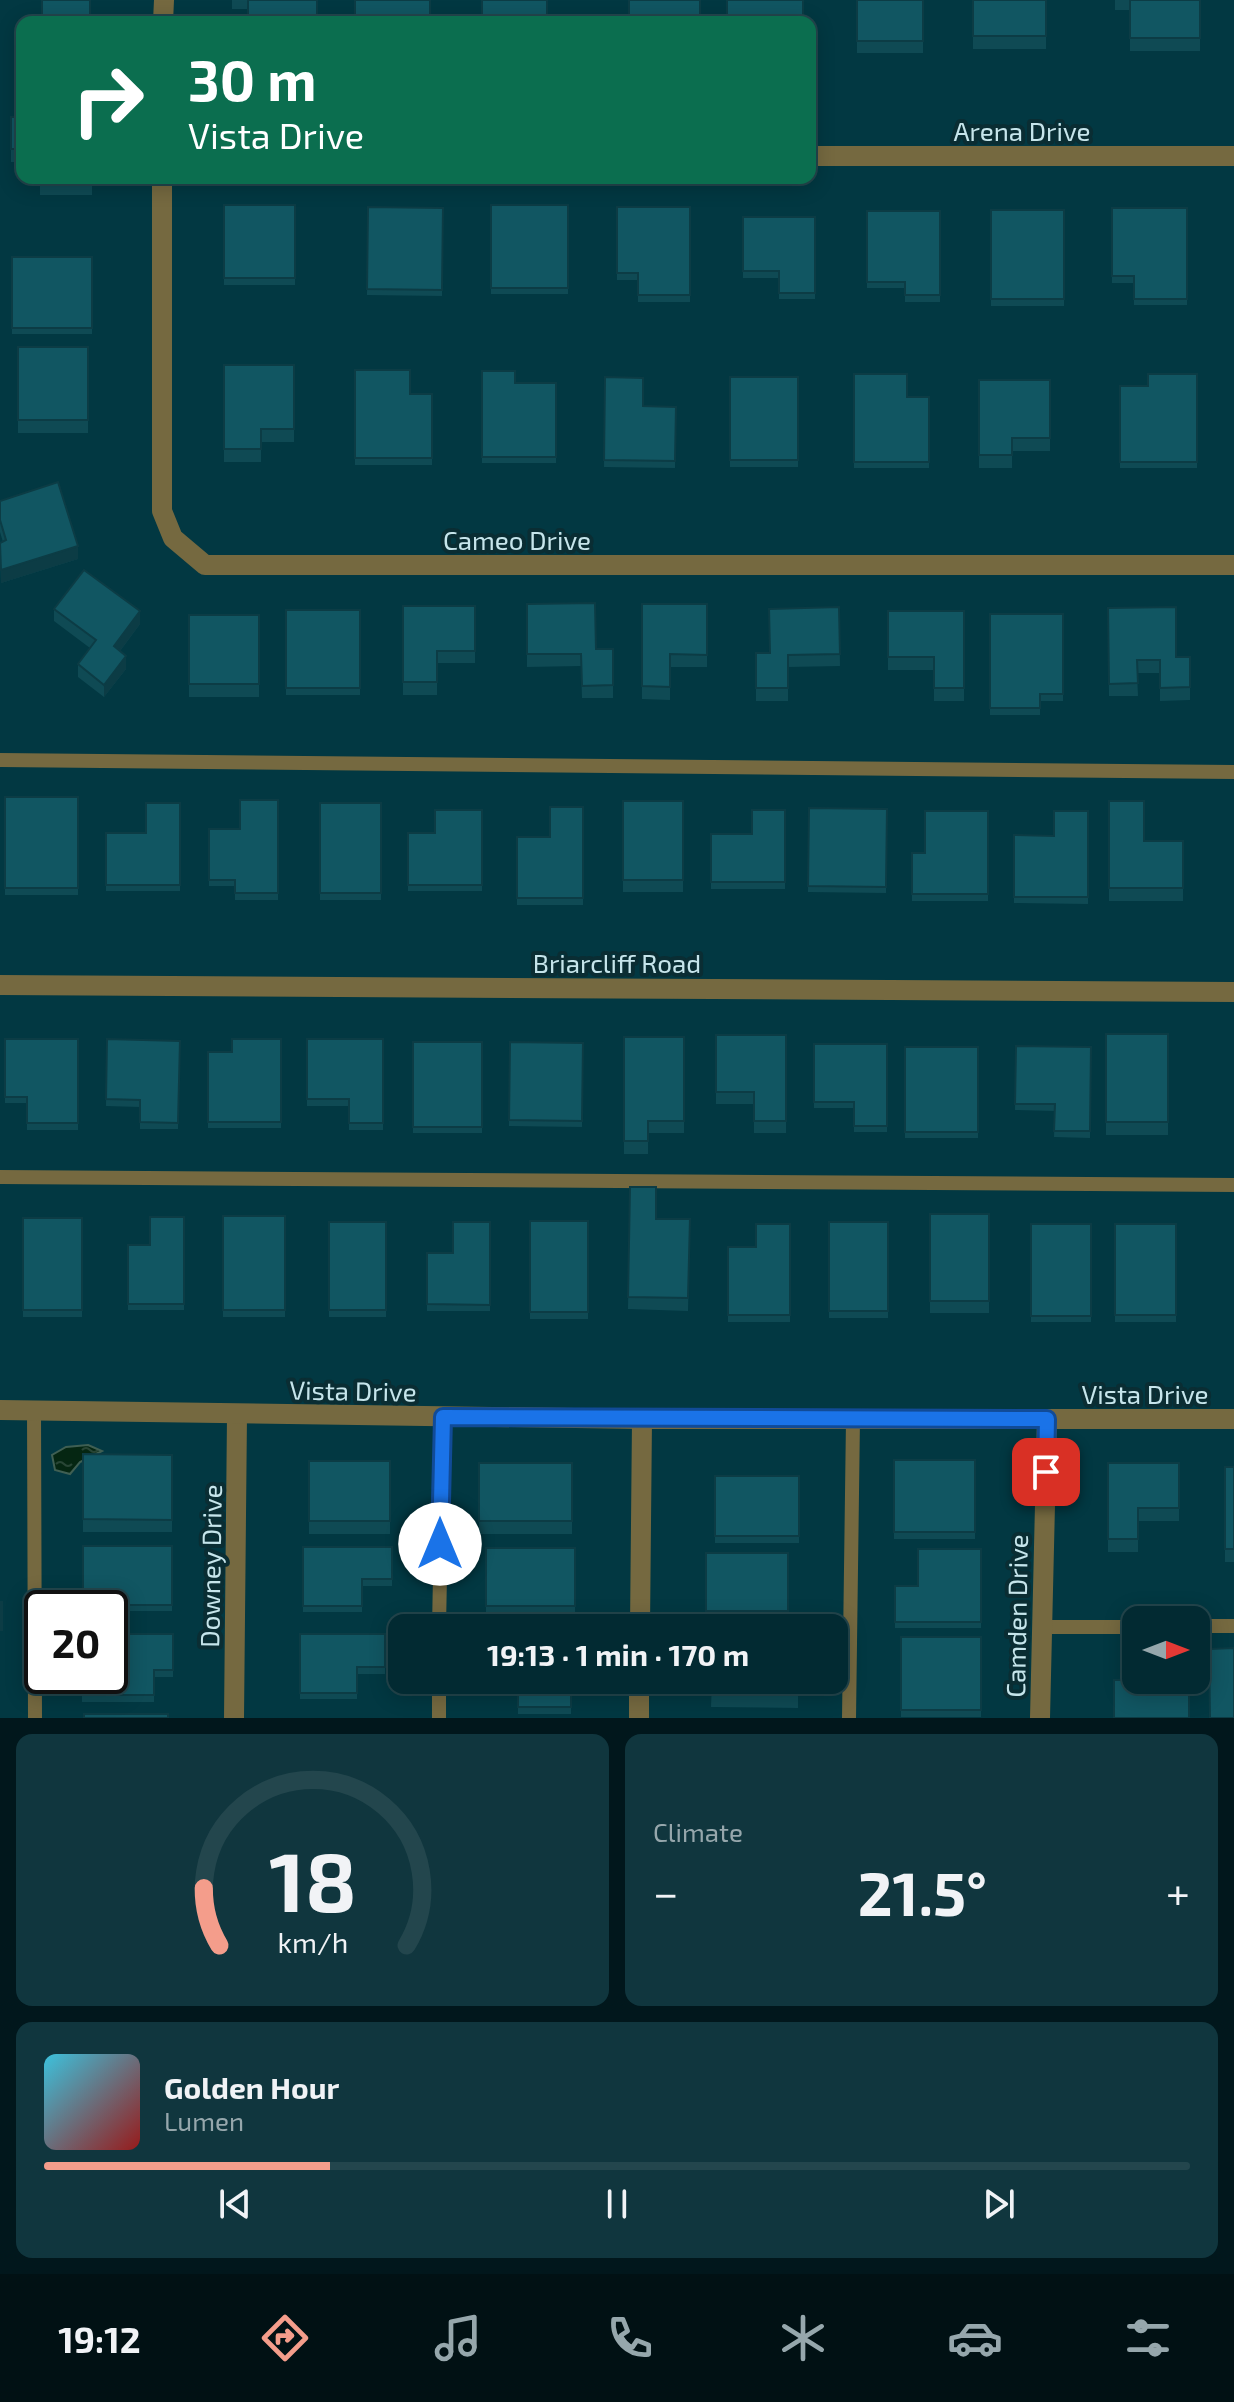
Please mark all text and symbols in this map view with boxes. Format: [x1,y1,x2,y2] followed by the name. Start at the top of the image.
[188,45,317,112] text: 30 m
[56,48,160,152] icon: right
[188,113,364,156] text: Vista Drive
[953,115,1091,146] street label: Arena Drive
[443,524,591,555] street label: Cameo Drive
[533,947,701,978] street label: Briarcliff Road
[289,1373,417,1407] street label: Vista Drive
[1081,1378,1209,1409] street label: Vista Drive
[1012,1438,1080,1506] pin
[1024,1450,1068,1494] icon: arrive
[193,1484,227,1648] street label: Downey Drive
[398,1502,482,1586] position arrow
[999,1534,1033,1698] street label: Camden Drive
[24,1590,128,1694] speed limit sign: 20
[1122,1606,1210,1694] north arrow
[1122,1606,1210,1694] map controls
[487,1636,749,1672] text: 19:13 · 1 min · 170 m
[653,1816,743,1847] text: Climate
[269,1829,356,1929] text: 18
[858,1856,987,1928] text: 21.5°
[653,1865,679,1918] text: −
[1166,1865,1190,1918] text: +
[277,1924,348,1959] text: km/h
[164,2069,339,2105] text: Golden Hour
[164,2105,244,2136] text: Lumen
[213,2182,257,2226] icon: previous
[595,2182,639,2226] icon: pause
[977,2182,1021,2226] icon: next
[257,2310,313,2366] icon: directions
[430,2310,486,2366] icon: music
[602,2310,658,2366] icon: phone
[775,2310,831,2366] icon: climate
[947,2310,1003,2366] icon: car
[1120,2310,1176,2366] icon: filters
[58,2317,141,2360] text: 19:12

